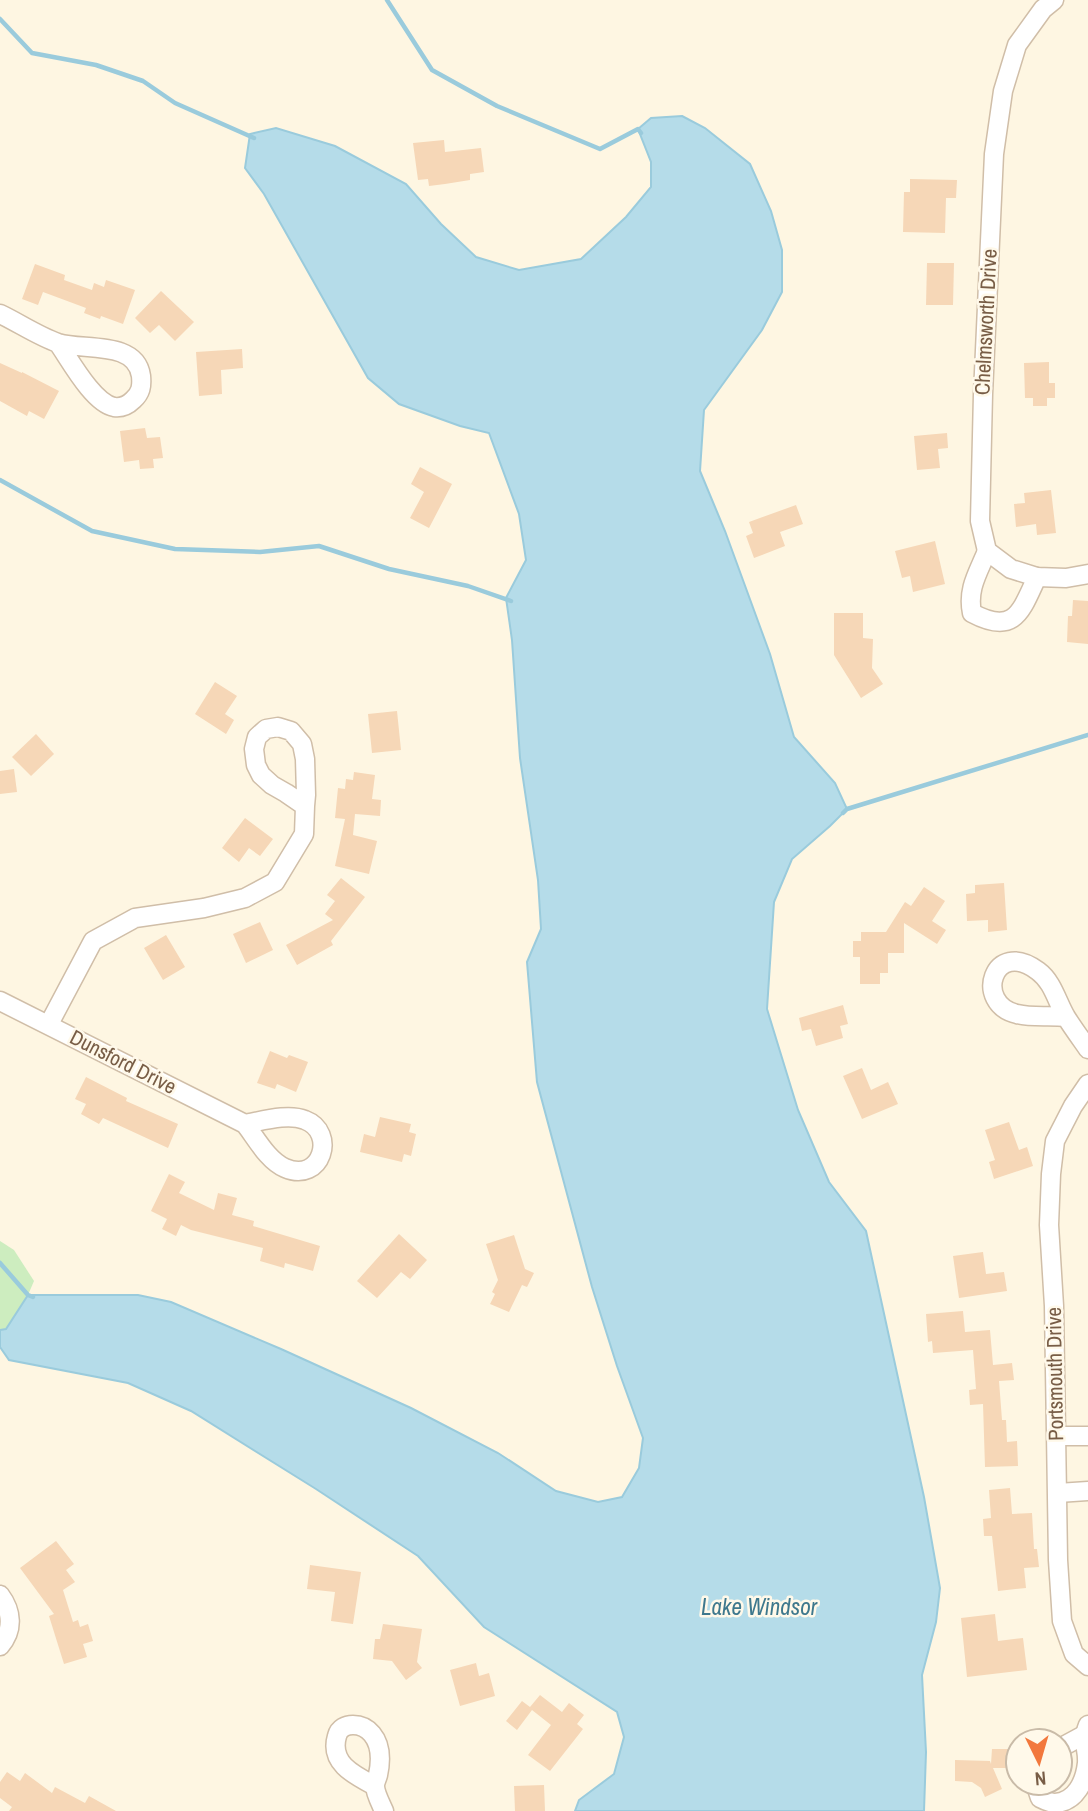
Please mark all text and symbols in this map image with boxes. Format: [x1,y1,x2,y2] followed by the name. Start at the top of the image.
[967,248,1004,396] street label: Chelmsworth Drive
[65,1022,181,1101] street label: Dunsford Drive
[1039,1307,1070,1441] street label: Portsmouth Drive
[701,1591,818,1622] water label: Lake Windsor
[1004,1727,1074,1797] north arrow
[1034,1765,1047,1792] text: N

